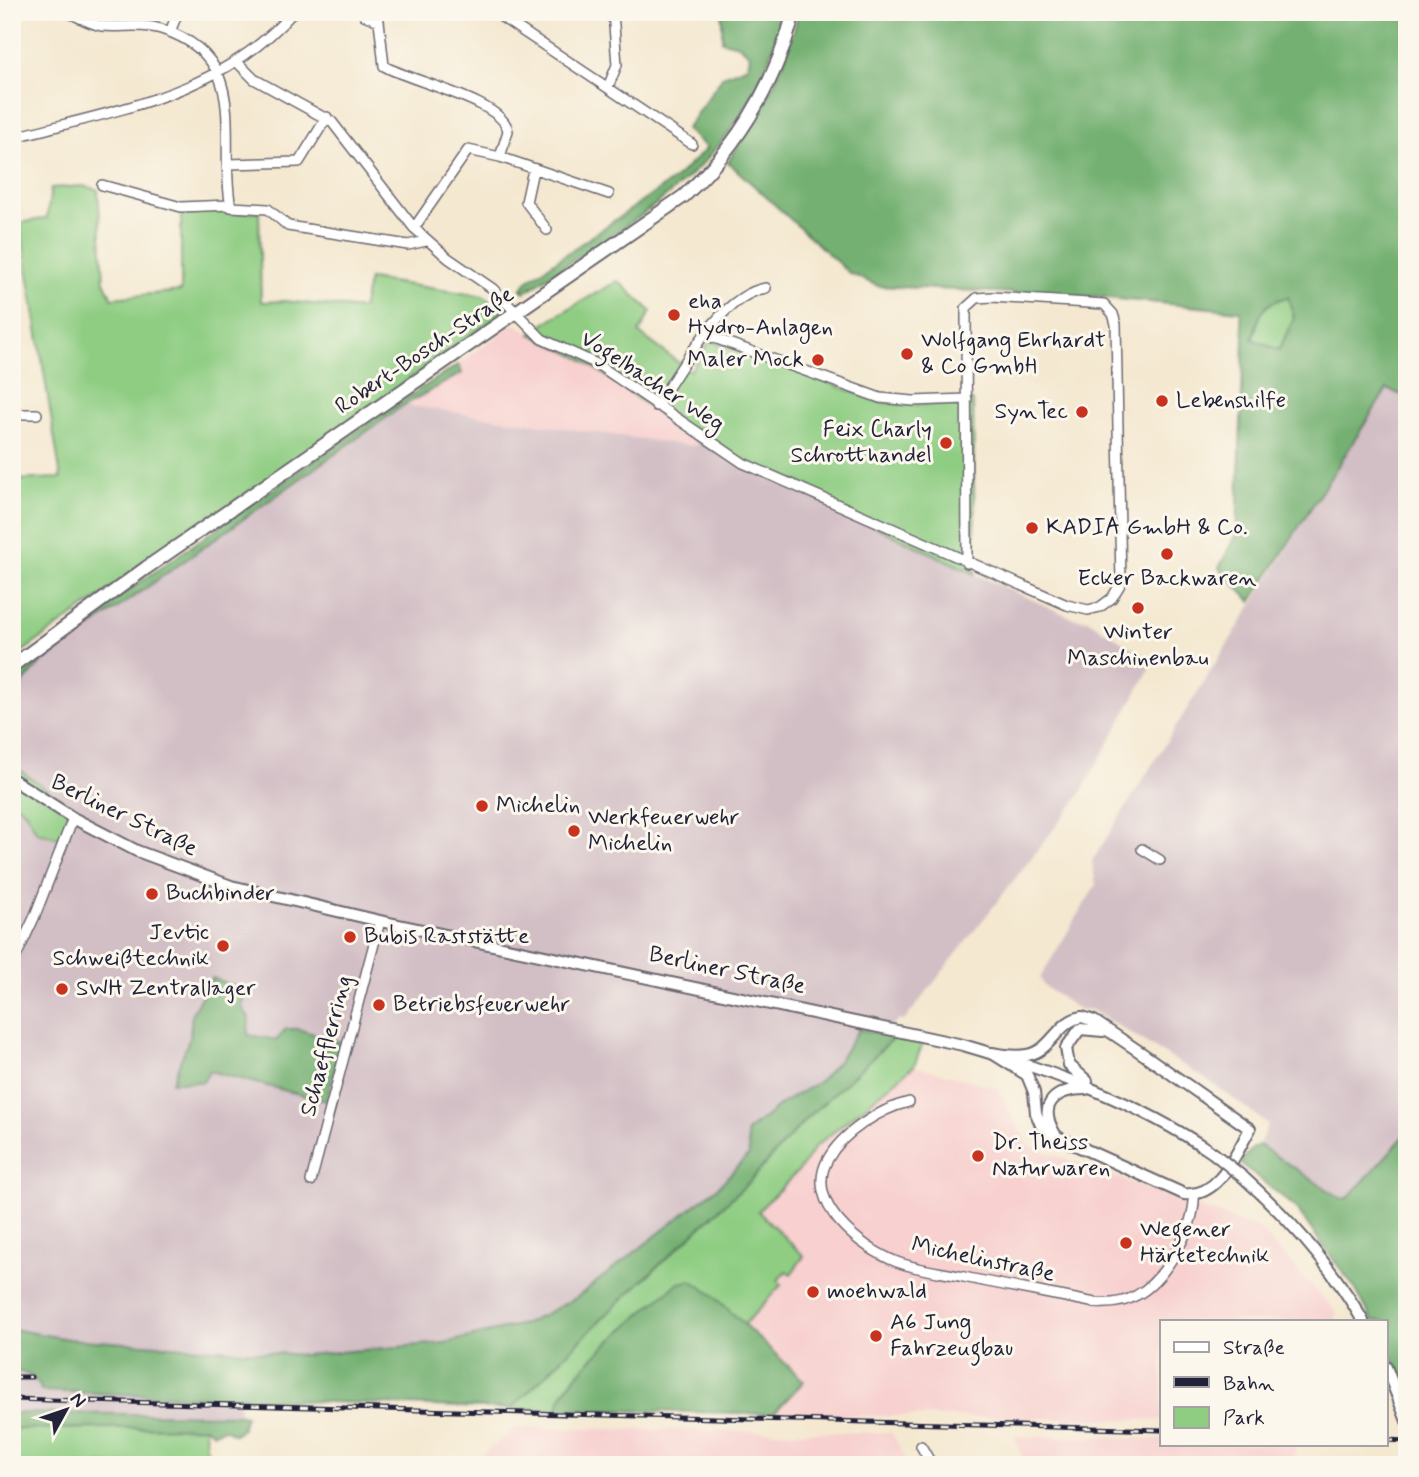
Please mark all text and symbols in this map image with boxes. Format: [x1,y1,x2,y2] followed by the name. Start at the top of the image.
[330,280,520,422] street label: Robert-Bosch-Straße
[688,287,833,345] place label: eha Hydro-Anlagen
[666,307,682,323] marker: eha Hydro-Anlagen
[573,324,730,441] street label: Vogelbacher Weg
[921,326,1106,382] place label: Wolfgang Ehrhardt & Co GmbH
[687,345,804,375] place label: Maler Mock
[899,346,915,362] marker: Wolfgang Ehrhardt & Co GmbH
[810,352,826,368] marker: Maler Mock
[1176,386,1286,416] place label: Lebenshilfe
[1154,393,1170,409] marker: Lebenshilfe
[994,397,1068,427] place label: SynTec
[1074,404,1090,420] marker: SynTec
[790,415,932,471] place label: Feix Charly Schrotthandel
[938,435,954,451] marker: Feix Charly Schrotthandel
[1046,513,1248,543] place label: KADIA GmbH & Co.
[1024,520,1040,536] marker: KADIA GmbH & Co.
[1159,546,1175,562] marker: Ecker Backwaren
[1077,564,1257,594] place label: Ecker Backwaren
[1130,600,1146,616] marker: Winter Maschinenbau
[1067,618,1209,674] place label: Winter Maschinenbau
[46,768,202,864] street label: Berliner Straße
[496,791,580,821] place label: Michelin
[474,798,490,814] marker: Michelin
[588,803,740,859] place label: Werkfeuerwehr Michelin
[566,823,582,839] marker: Werkfeuerwehr Michelin
[166,879,275,909] place label: Buchbinder
[144,886,160,902] marker: Buchbinder
[53,918,209,974] place label: Jevtic Schweißtechnik
[364,922,529,952] place label: Bubis Raststätte
[342,929,358,945] marker: Bubis Raststätte
[215,938,231,954] marker: Jevtic Schweißtechnik
[646,940,808,1002] street label: Berliner Straße
[294,972,360,1120] street label: Schaefflerring
[76,974,256,1004] place label: SWH Zentrallager
[54,981,70,997] marker: SWH Zentrallager
[393,990,571,1020] place label: Betriebsfeuerwehr
[371,997,387,1013] marker: Betriebsfeuerwehr
[992,1128,1110,1184] place label: Dr. Theiss Naturwaren
[970,1148,986,1164] marker: Dr. Theiss Naturwaren
[1140,1215,1269,1271] place label: Wegener Härtetechnik
[909,1230,1057,1290] street label: Michelinstraße
[1118,1235,1134,1251] marker: Wegener Härtetechnik
[827,1277,927,1307] place label: moehwald
[805,1284,821,1300] marker: moehwald
[890,1308,1013,1366] place label: A6 Jung Fahrzeugbau
[1160,1320,1388,1446] legend
[868,1328,884,1344] marker: A6 Jung Fahrzeugbau
[1223,1334,1285,1362] text: Straße
[1223,1370,1275,1398] text: Bahn
[32,1376,102,1446] north arrow
[64,1387,92,1413] text: N
[1223,1404,1265,1432] text: Park

